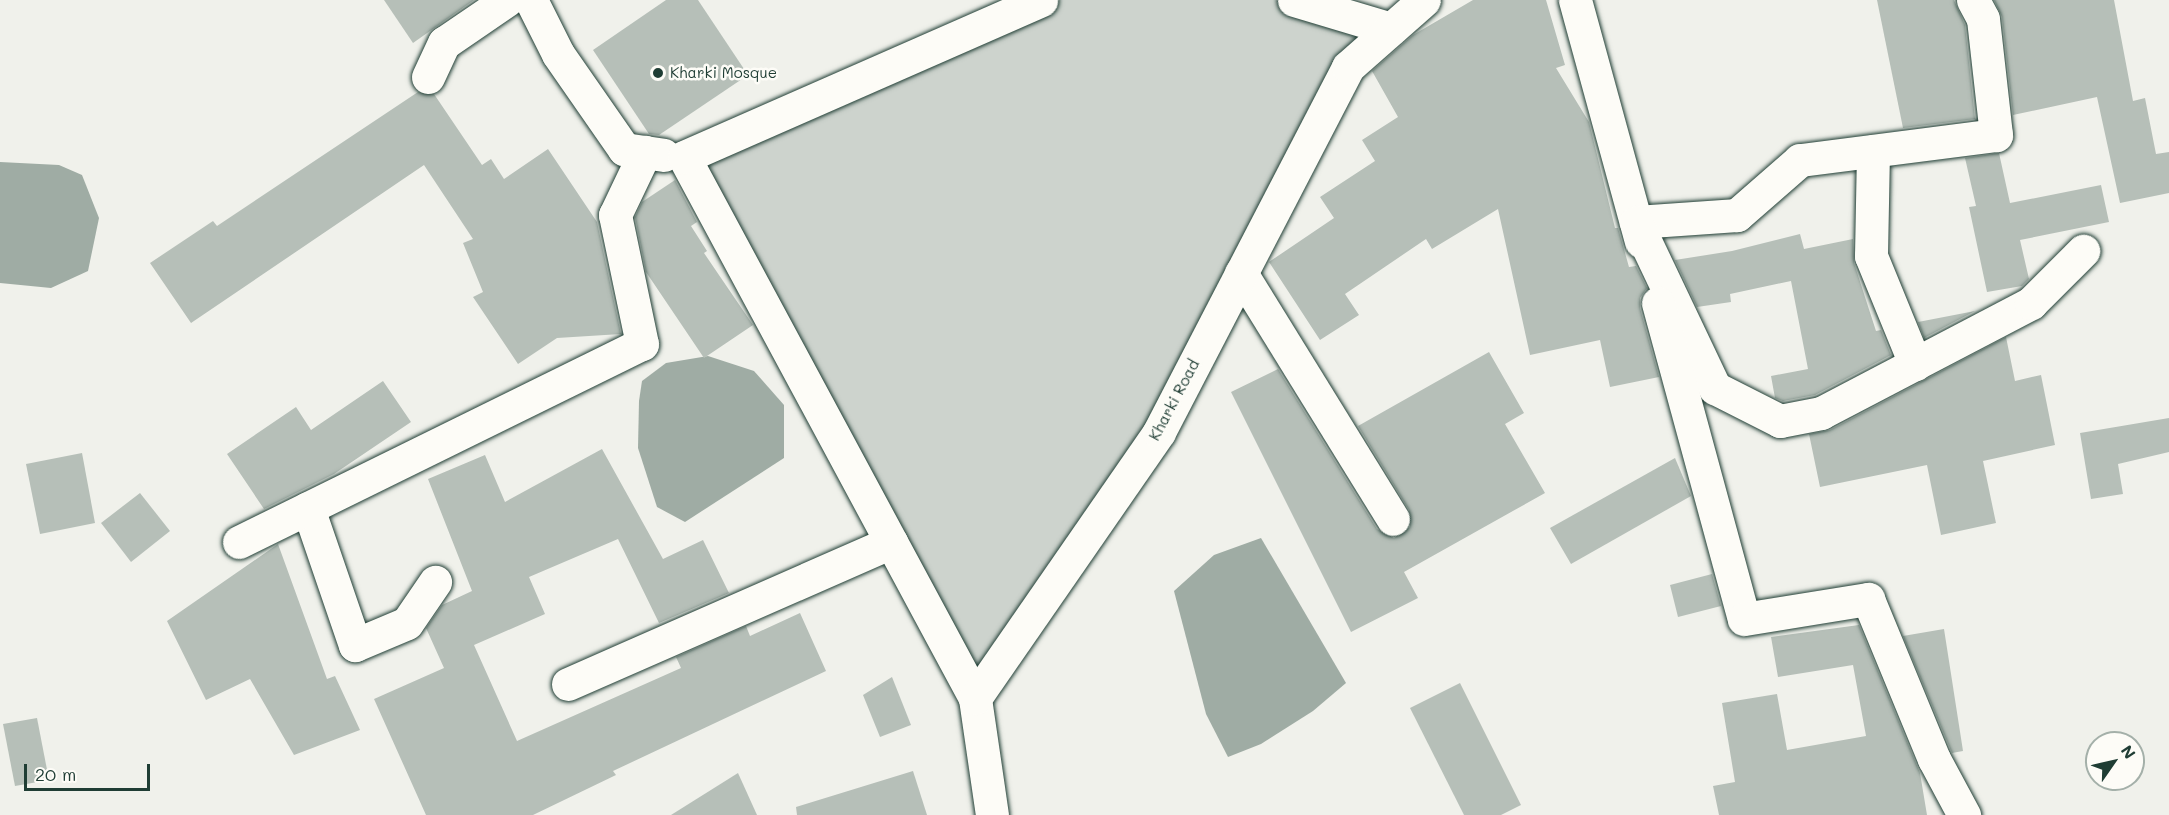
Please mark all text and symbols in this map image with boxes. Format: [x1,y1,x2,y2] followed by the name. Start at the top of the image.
[670,64,777,82] place label: Kharki Mosque
[651,66,665,80] marker: Kharki Mosque
[1145,356,1203,444] street label: Kharki Road
[2085,731,2145,791] north arrow
[2117,741,2141,763] text: N
[27,752,153,790] scale bar
[35,762,76,786] text: 20 m

